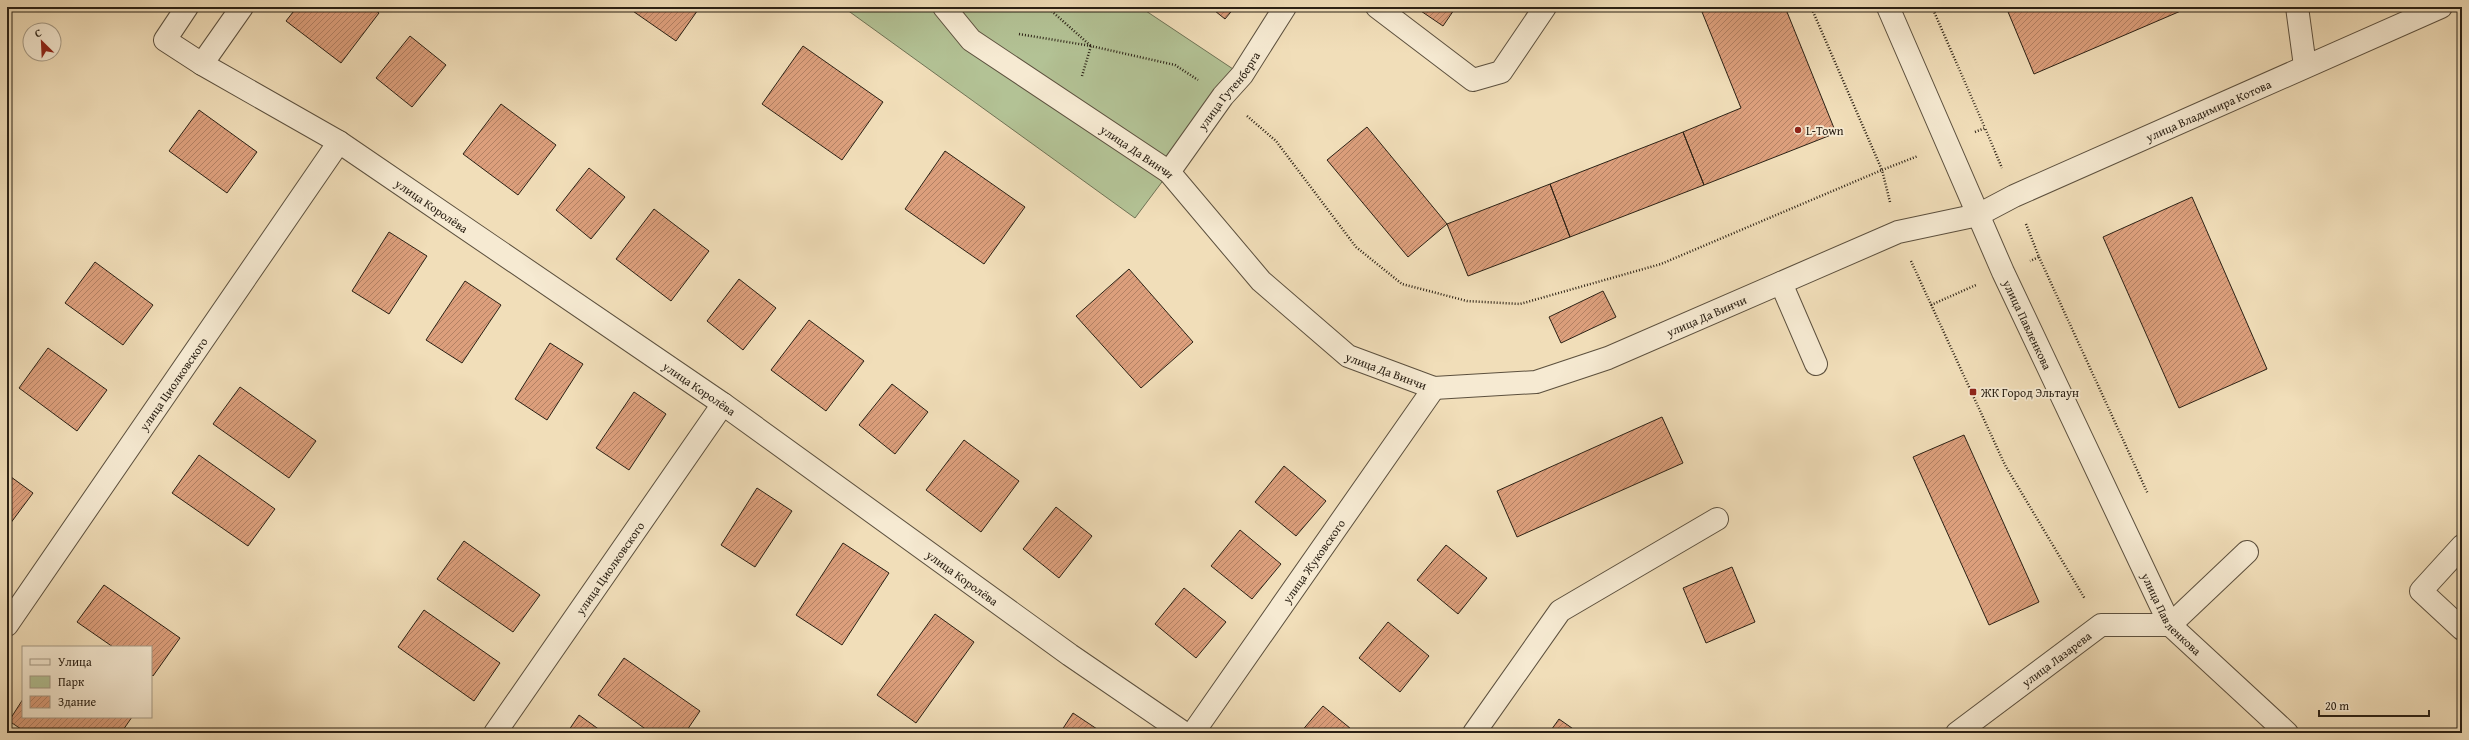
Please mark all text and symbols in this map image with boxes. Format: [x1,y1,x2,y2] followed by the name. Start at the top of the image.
[22,22,62,62] north arrow
[32,24,44,41] text: С
[1193,48,1264,134] street label: улица Гутенберга
[2142,75,2274,146] street label: улица Владимира Котова
[1097,120,1179,181] street label: улица Да Винчи
[1806,122,1844,139] place label: L-Town
[1793,125,1803,135] marker: L-Town
[391,174,472,237] street label: улица Королёва
[1999,276,2057,373] street label: улица Павленкова
[1663,290,1749,341] street label: улица Да Винчи
[134,333,211,434] street label: улица Циолковского
[1342,347,1429,393] street label: улица Да Винчи
[659,357,740,419] street label: улица Королёва
[1980,384,2079,401] place label: ЖК Город Эльтаун
[1968,387,1978,397] marker: ЖК Город Эльтаун
[1277,515,1349,607] street label: улица Жуковского
[571,518,648,619] street label: улица Циолковского
[922,545,1002,609] street label: улица Королёва
[2137,569,2206,659] street label: улица Павленкова
[2017,627,2095,691] street label: улица Лазарева
[22,646,152,718] legend
[58,653,92,670] text: Улица
[58,673,85,690] text: Парк
[2319,692,2429,718] scale bar
[58,693,97,710] text: Здание
[2325,697,2349,714] text: 20 m

